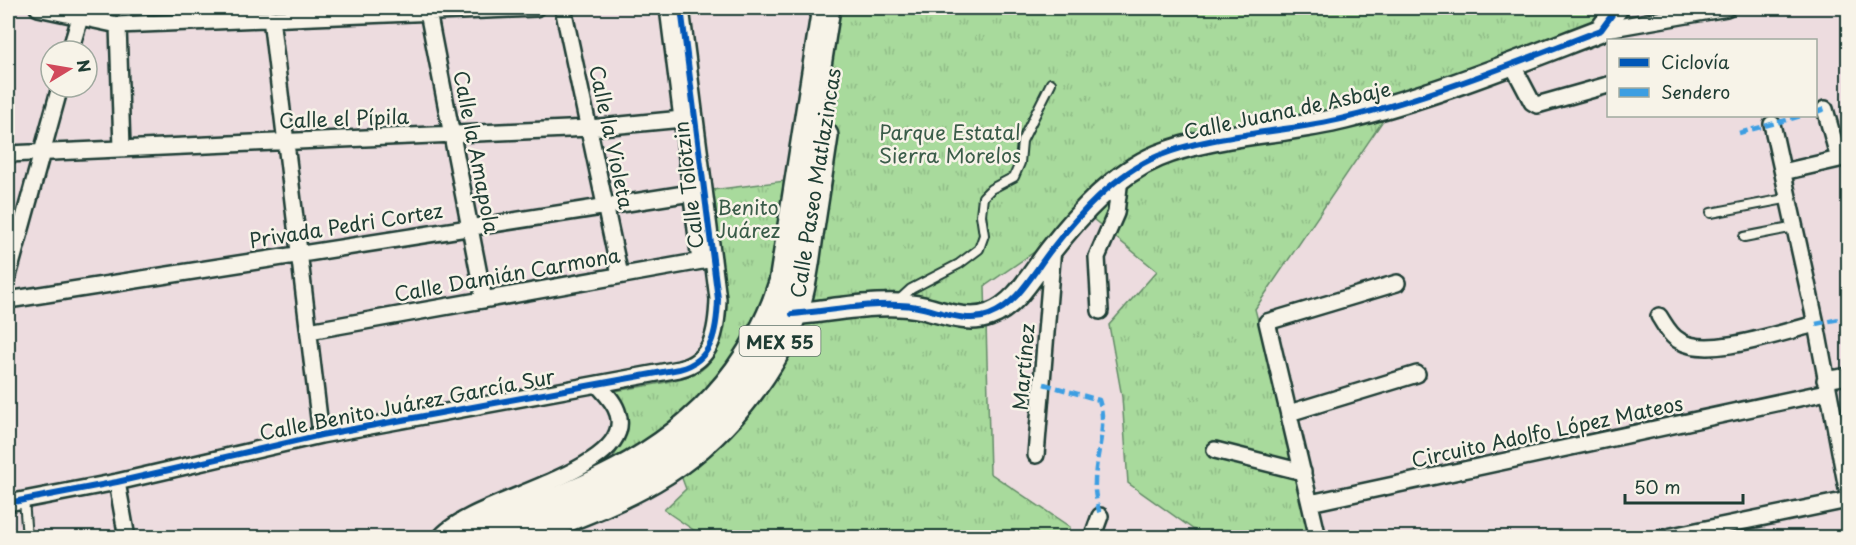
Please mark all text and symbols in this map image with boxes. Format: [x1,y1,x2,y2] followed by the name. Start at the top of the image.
[39,39,99,99] north arrow
[1607,39,1817,117] legend
[1661,48,1730,75] text: Ciclovía
[72,57,98,74] text: N
[582,62,642,212] street label: Calle la Violeta
[782,66,848,300] street label: Calle Paseo Matlazincas
[447,68,508,237] street label: Calle la Amapola
[1181,73,1393,147] street label: Calle Juana de Asbaje
[1661,78,1730,105] text: Sendero
[278,101,410,135] street label: Calle el Pípila
[879,117,1021,170] park label: Parque Estatal Sierra Morelos
[665,120,711,250] street label: Calle Tolotzin
[716,192,780,245] park label: Benito Juárez
[247,195,445,255] street label: Privada Pedri Cortez
[392,239,623,309] street label: Calle Damián Carmona
[1004,322,1042,412] street label: Martínez
[740,326,820,356] road number: MEX 55
[257,360,558,447] street label: Calle Benito Juárez García Sur
[1408,388,1686,474] street label: Circuito Adolfo López Mateos
[1625,467,1744,505] scale bar
[1634,473,1681,500] text: 50 m

